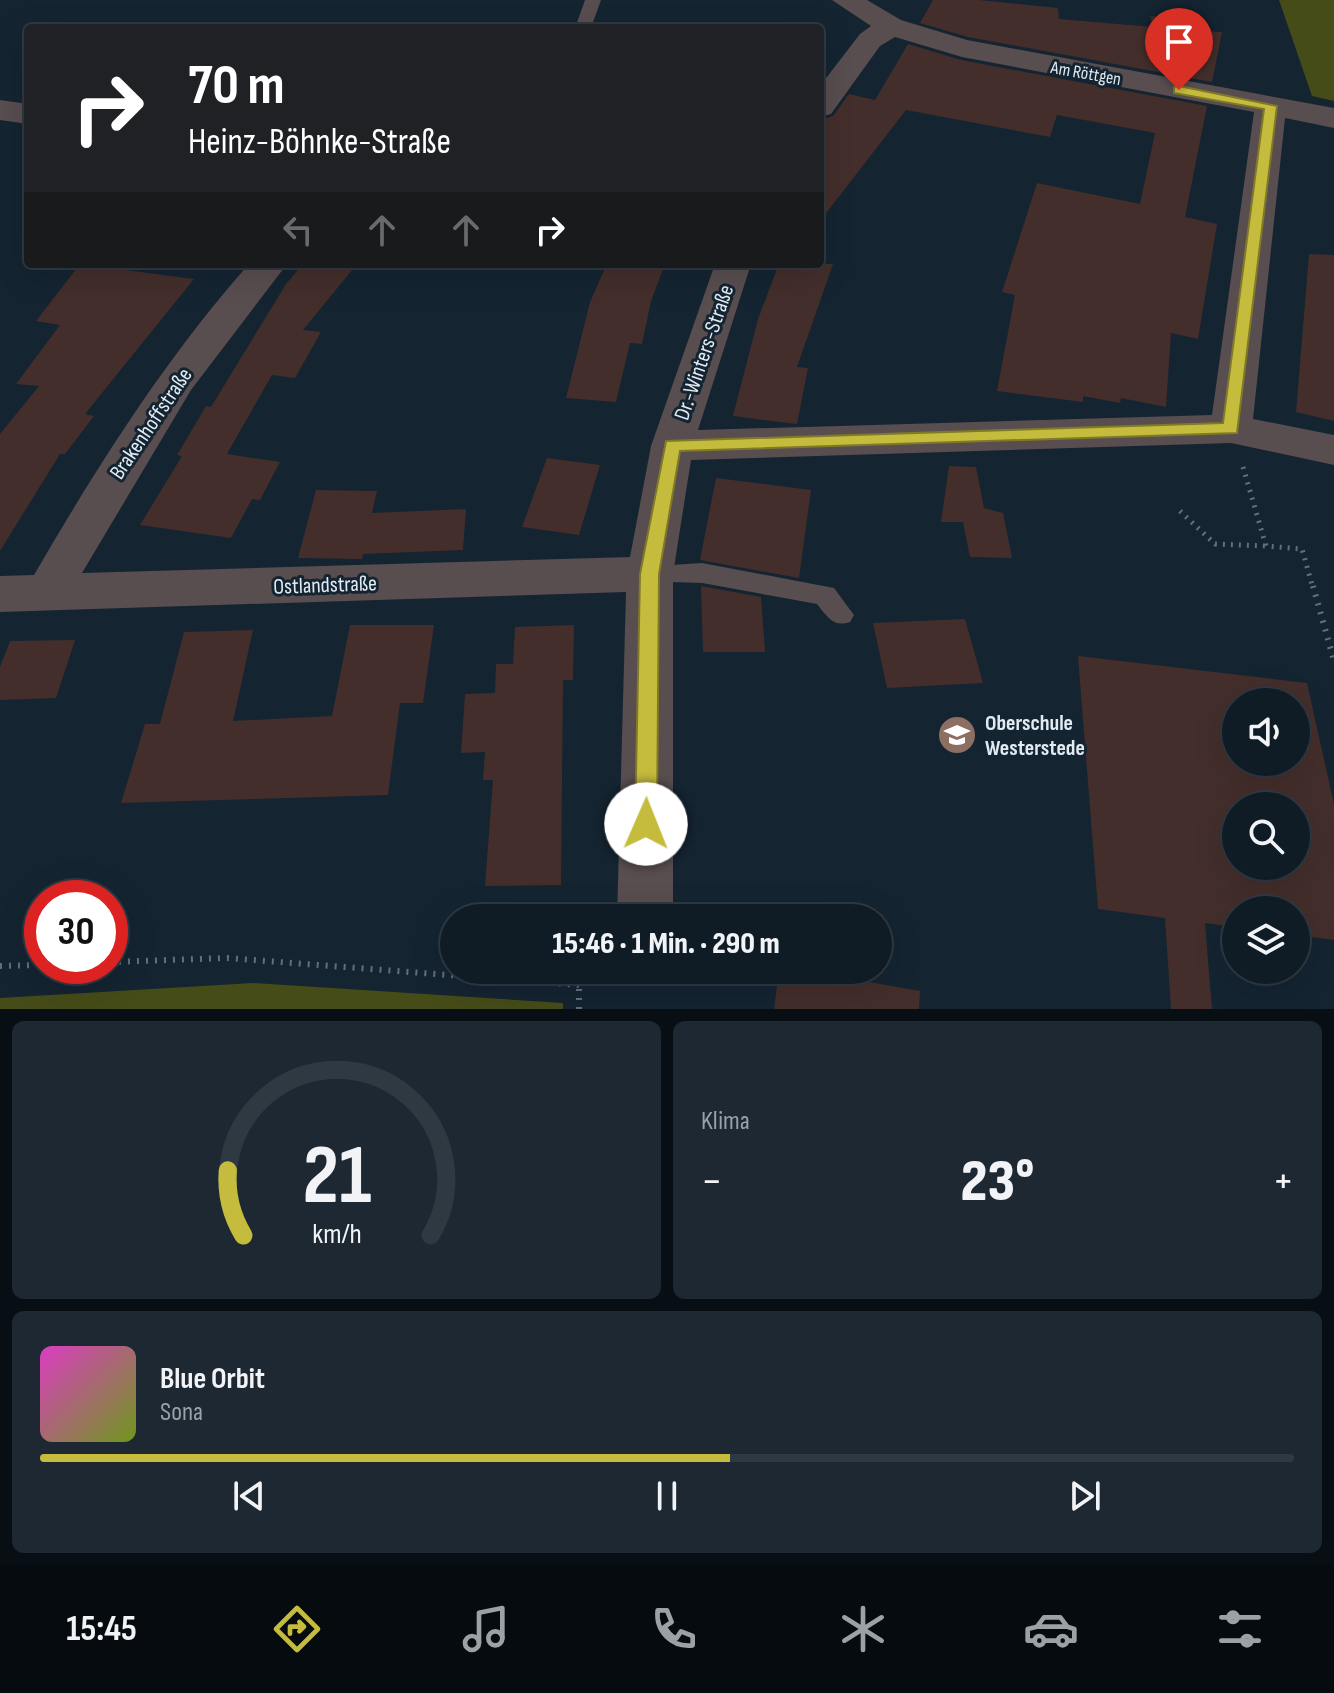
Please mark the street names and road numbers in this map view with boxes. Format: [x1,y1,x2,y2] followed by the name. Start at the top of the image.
[1048,57,1123,90] street label: Am Röttgen
[669,281,740,424] street label: Dr.-Winters-Straße
[104,363,198,485] street label: Brakenhoffstraße
[273,570,377,601] street label: Ostlandstraße

